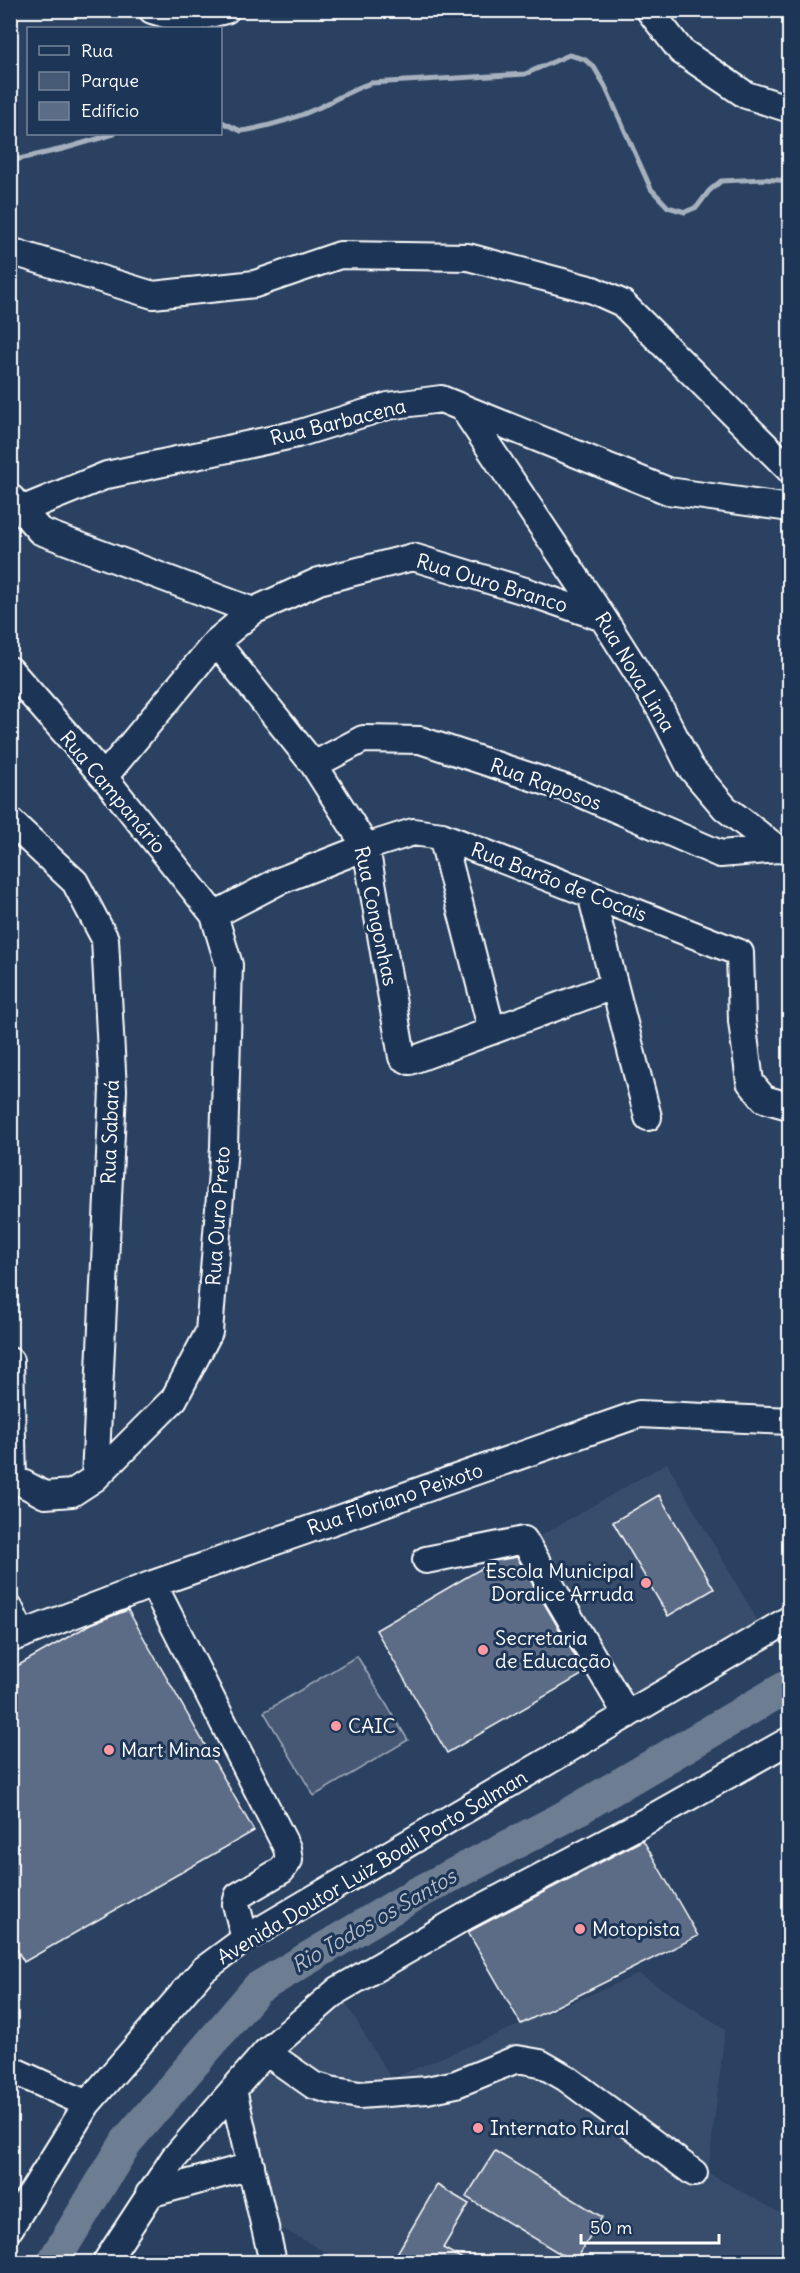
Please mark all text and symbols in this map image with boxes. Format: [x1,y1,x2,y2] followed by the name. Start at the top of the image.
[27,27,222,135] legend
[81,39,113,62] text: Rua
[81,69,139,92] text: Parque
[81,99,139,122] text: Edifício
[267,393,408,450] street label: Rua Barbacena
[414,548,571,617] street label: Rua Ouro Branco
[590,607,681,736] street label: Rua Nova Lima
[55,725,172,858] street label: Rua Campanário
[487,752,605,815] street label: Rua Raposos
[468,836,651,927] street label: Rua Barão de Cocais
[349,844,403,988] street label: Rua Congonhas
[95,1079,124,1185] street label: Rua Sabará
[200,1145,235,1287] street label: Rua Ouro Preto
[304,1457,486,1540] street label: Rua Floriano Peixoto
[485,1558,634,1606] place label: Escola Municipal Doralice Arruda
[639,1576,653,1590] marker: Escola Municipal Doralice Arruda
[495,1625,611,1673] place label: Secretaria de Educação
[476,1643,490,1657] marker: Secretaria de Educação
[348,1713,396,1738] place label: CAIC
[329,1719,343,1733] marker: CAIC
[121,1737,221,1762] place label: Mart Minas
[102,1743,116,1757] marker: Mart Minas
[212,1764,531,1969] street label: Avenida Doutor Luiz Boali Porto Salman
[287,1862,462,1979] water label: Rio Todos os Santos
[592,1916,680,1941] place label: Motopista
[573,1922,587,1936] marker: Motopista
[490,2115,629,2140] place label: Internato Rural
[471,2121,485,2135] marker: Internato Rural
[581,2207,719,2245] scale bar
[590,2216,632,2239] text: 50 m

